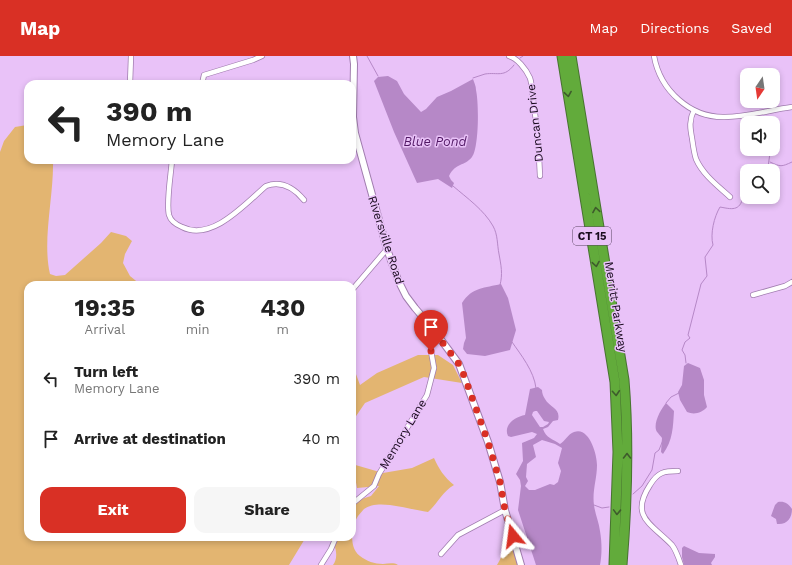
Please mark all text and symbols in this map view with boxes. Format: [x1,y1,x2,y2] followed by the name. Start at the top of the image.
[20,17,60,40] text: Map
[590,20,618,36] text: Map
[640,20,709,36] text: Directions
[731,20,772,36] text: Saved
[740,68,780,108] north arrow
[740,68,780,204] map controls
[524,83,546,163] street label: Duncan Drive
[563,91,572,98] one-way arrow
[106,95,192,128] text: 390 m
[40,96,92,148] icon: left
[740,116,780,156] button: sound
[106,129,224,150] text: Memory Lane
[403,134,468,149] water label: Blue Pond
[740,164,780,204] button: search
[365,194,407,286] street label: Riversville Road
[593,207,601,213] one-way arrow
[573,227,611,245] road number: CT 15
[592,261,600,267] one-way arrow
[602,261,630,354] street label: Merritt Parkway
[75,294,135,322] text: 19:35
[190,294,205,322] text: 6
[260,294,305,322] text: 430
[414,310,448,351] pin
[420,316,442,338] icon: arrive
[85,322,125,337] text: Arrival
[186,322,210,337] text: min
[277,322,289,337] text: m
[74,363,138,381] text: Turn left
[40,368,62,390] icon: left
[293,370,340,388] text: 390 m
[74,381,160,396] text: Memory Lane
[611,390,620,396] one-way arrow
[377,397,429,471] street label: Memory Lane
[40,428,62,450] icon: arrive
[74,430,226,448] text: Arrive at destination
[302,430,340,448] text: 40 m
[622,453,631,459] one-way arrow
[40,487,186,533] button: Exit
[194,487,340,533] button: Share
[612,509,621,515] one-way arrow
[492,515,534,557] position arrow

